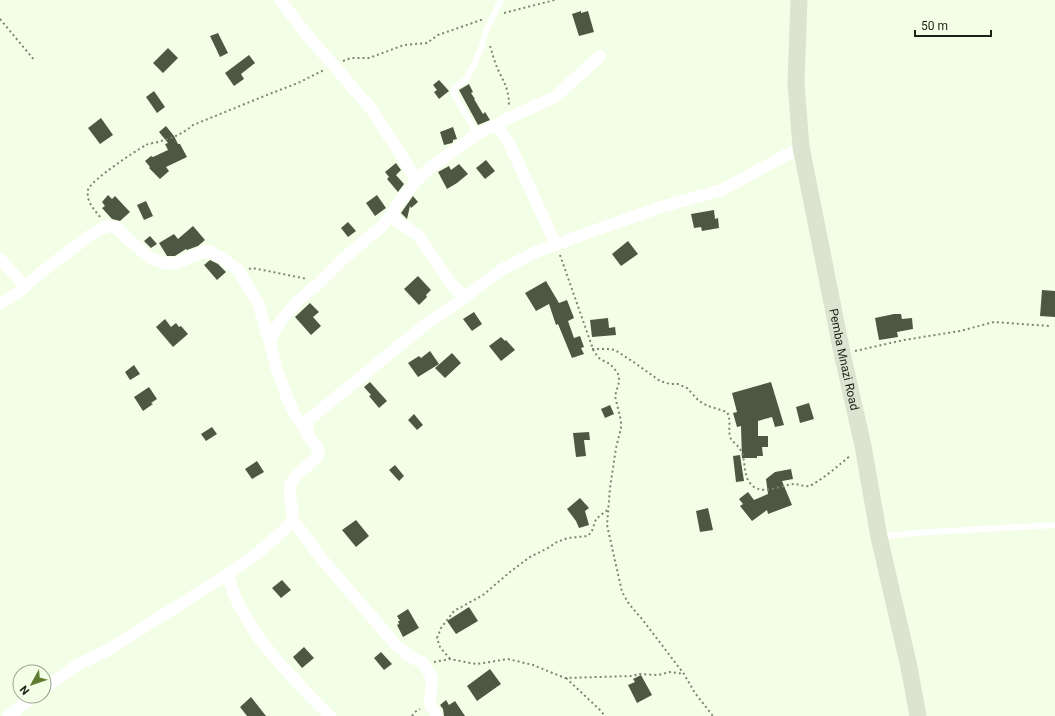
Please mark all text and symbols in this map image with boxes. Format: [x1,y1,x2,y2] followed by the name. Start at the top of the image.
[915,12,991,38] scale bar
[921,19,948,33] text: 50 m
[826,307,862,412] street label: Pemba Mnazi Road
[12,664,52,704] north arrow
[17,683,32,697] text: N

